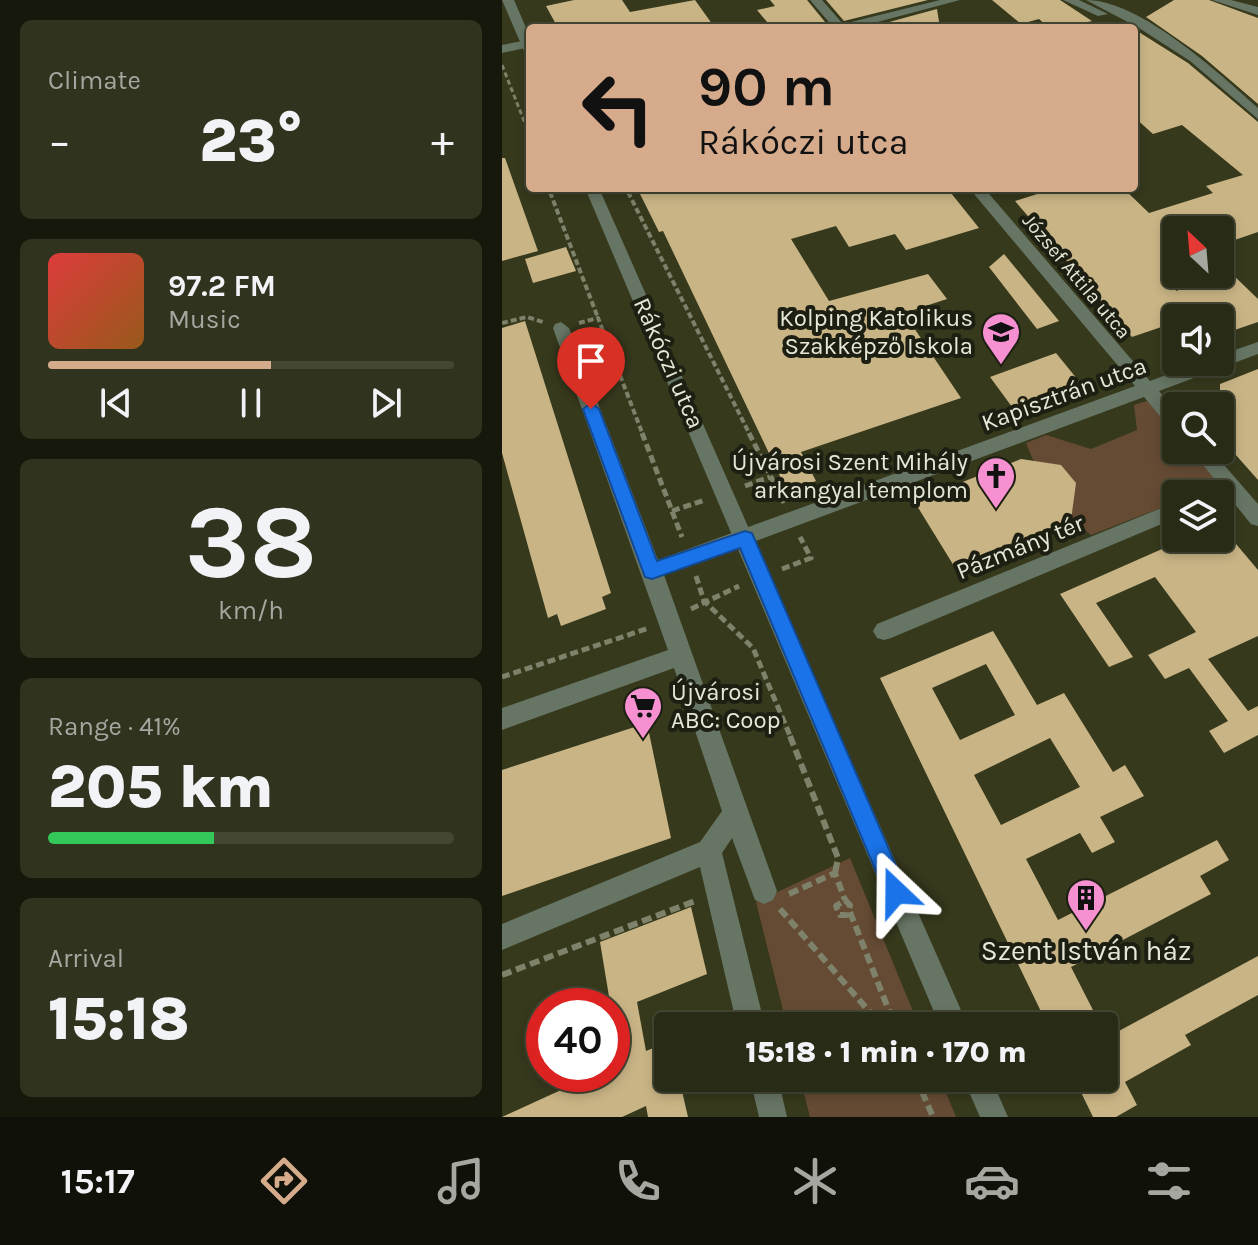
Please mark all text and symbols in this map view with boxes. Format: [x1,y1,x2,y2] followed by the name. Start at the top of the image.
[698,54,835,119] text: 90 m
[566,56,670,160] icon: left
[48,65,141,96] text: Climate
[199,106,303,176] text: 23°
[48,116,71,167] text: −
[431,116,454,167] text: +
[698,121,909,163] text: Rákóczi utca
[1018,209,1135,343] street label: József Attila utca
[1162,216,1234,288] north arrow
[1162,216,1234,552] map controls
[168,268,276,304] text: 97.2 FM
[628,293,710,433] street label: Rákóczi utca
[168,304,241,335] text: Music
[779,304,973,360] place label: Kolping Katolikus Szakképző Iskola
[1162,304,1234,376] button: sound
[980,311,1022,366] school or university icon: Kolping Katolikus Szakképző Iskola
[557,327,625,409] pin
[569,339,613,383] icon: arrive
[978,351,1150,437] street label: Kapisztrán utca
[94,381,138,425] icon: previous
[229,381,273,425] icon: pause
[364,381,408,425] icon: next
[1162,392,1234,464] button: search
[732,447,968,504] place label: Újvárosi Szent Mihály arkangyal templom
[975,455,1017,510] church icon: Újvárosi Szent Mihály arkangyal templom
[1162,480,1234,552] button: layers
[185,482,317,603] text: 38
[952,509,1088,585] street label: Pázmány tér
[218,595,284,626] text: km/h
[671,677,781,734] place label: Újvárosi ABC: Coop
[622,685,664,740] supermarket icon: Újvárosi ABC: Coop
[48,711,181,742] text: Range · 41%
[48,752,274,822] text: 205 km
[854,850,938,934] position arrow
[1065,877,1107,932] building icon: Szent István ház
[981,934,1191,967] place label: Szent István ház
[48,943,124,974] text: Arrival
[48,984,190,1054] text: 15:18
[526,988,630,1092] speed limit sign: 40
[745,1034,1027,1070] text: 15:18 · 1 min · 170 m
[256,1153,312,1209] icon: directions
[433,1153,489,1209] icon: music
[610,1153,666,1209] icon: phone
[787,1153,843,1209] icon: climate
[964,1153,1020,1209] icon: car
[1141,1153,1197,1209] icon: filters
[61,1160,135,1202] text: 15:17

